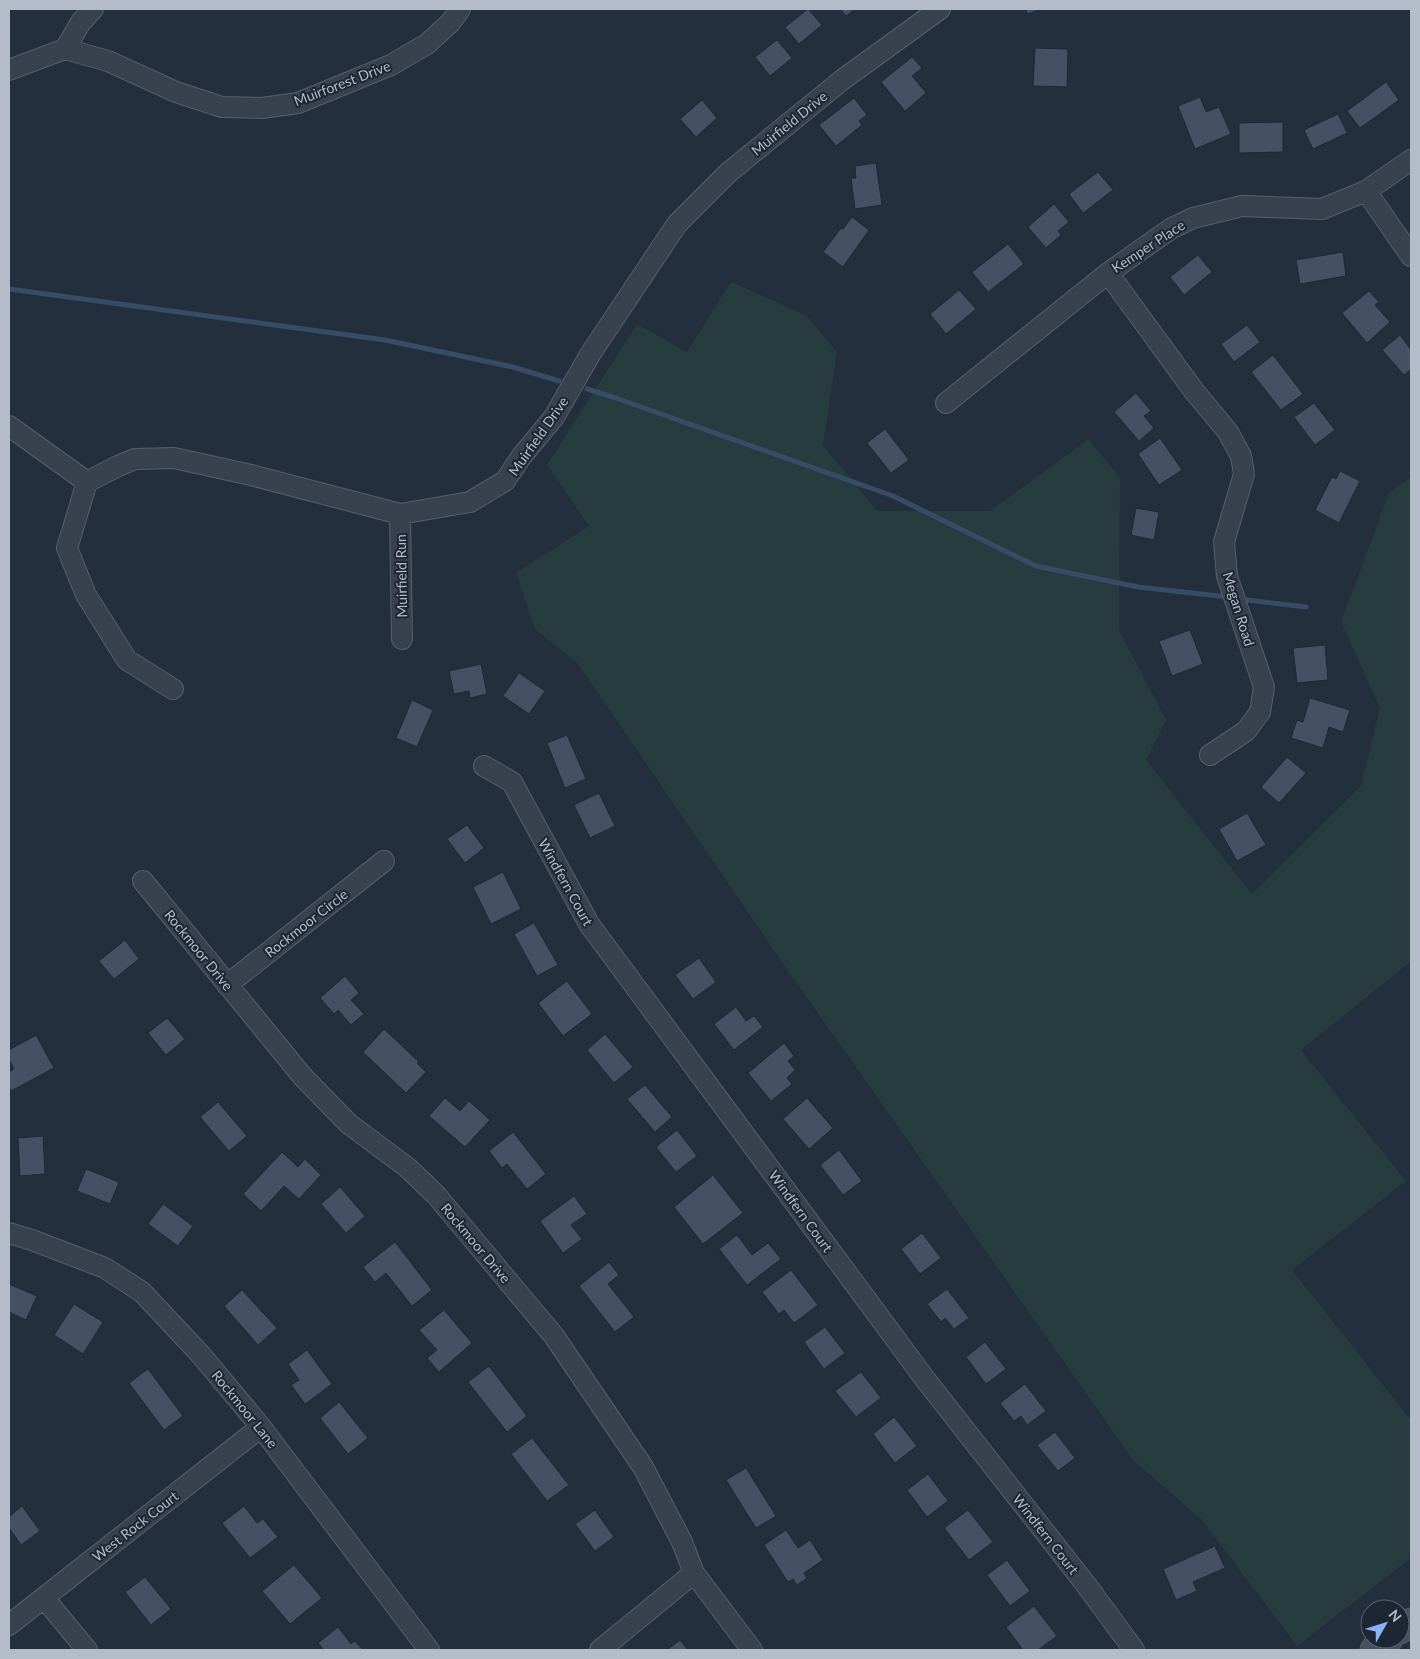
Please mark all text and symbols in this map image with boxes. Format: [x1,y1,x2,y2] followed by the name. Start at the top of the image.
[291,57,393,109] street label: Muirforest Drive
[748,87,830,159] street label: Muirfield Drive
[1108,216,1188,276] street label: Kemper Place
[504,393,572,479] street label: Muirfield Drive
[392,534,410,618] street label: Muirfield Run
[1220,570,1258,648] street label: Megan Road
[535,835,597,929] street label: Windfern Court
[261,885,351,961] street label: Rockmoor Circle
[161,906,237,994] street label: Rockmoor Drive
[766,1167,836,1255] street label: Windfern Court
[438,1200,514,1286] street label: Rockmoor Drive
[208,1367,282,1451] street label: Rockmoor Lane
[89,1487,181,1565] street label: West Rock Court
[1009,1491,1083,1577] street label: Windfern Court
[1360,1599,1410,1649] north arrow
[1385,1606,1405,1625] text: N

